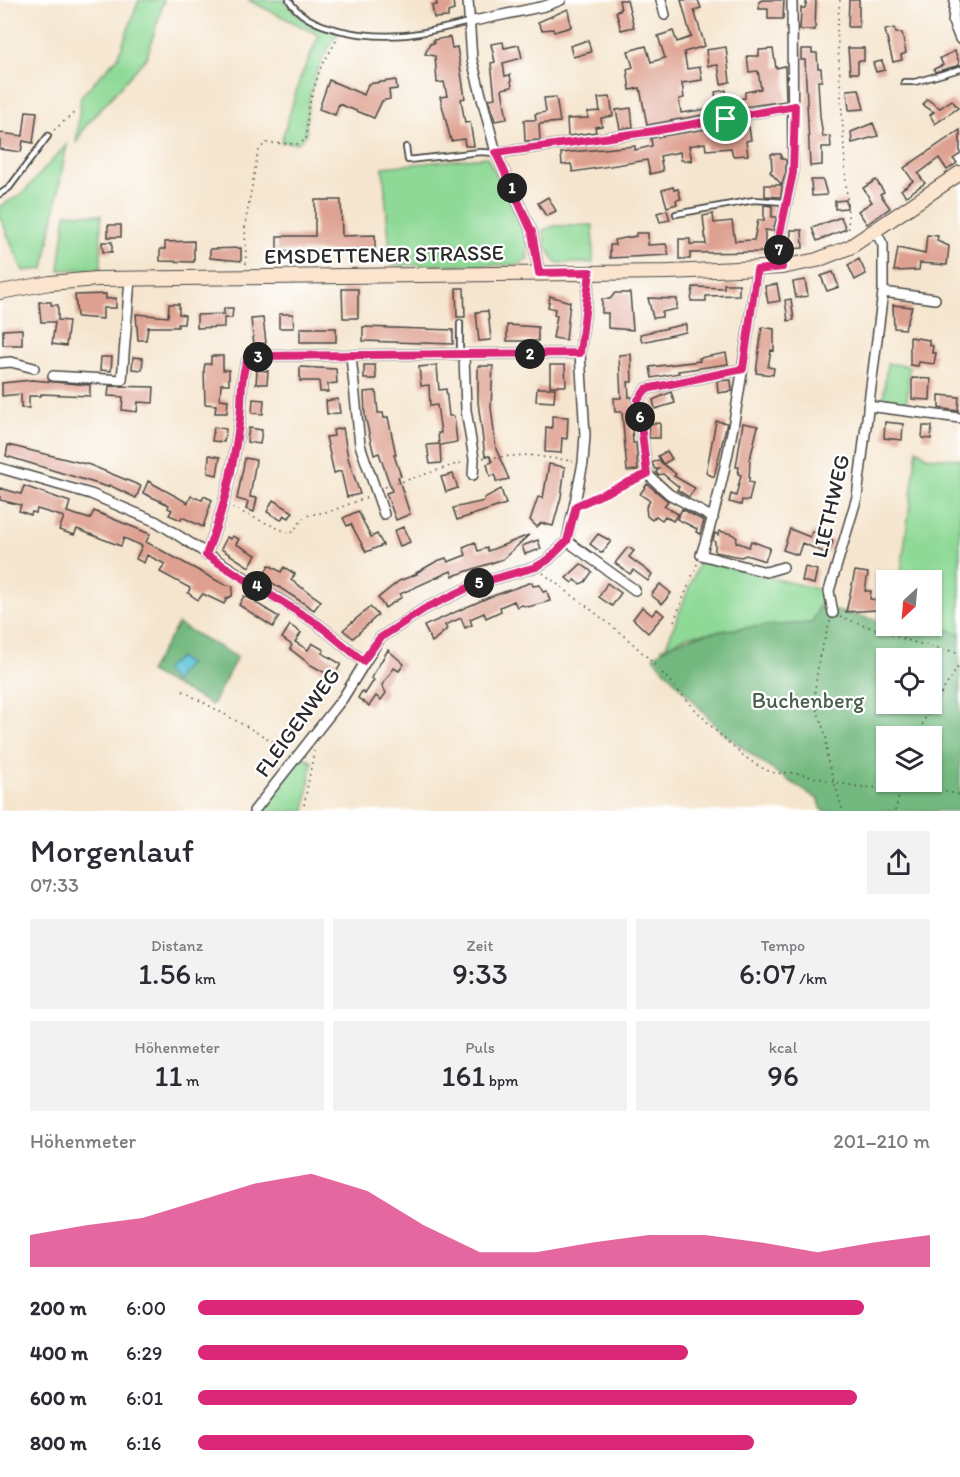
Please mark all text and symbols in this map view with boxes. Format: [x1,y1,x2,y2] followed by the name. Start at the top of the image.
[700,93,751,144] pin
[709,102,742,135] icon: arrive
[497,173,527,203] pin: 1
[508,178,516,197] text: 1
[764,235,794,265] pin: 7
[264,239,504,270] street label: EMSDETTENER STRASSE
[775,240,783,259] text: 7
[515,339,545,369] pin: 2
[243,342,273,372] pin: 3
[526,344,534,363] text: 2
[254,347,262,366] text: 3
[625,402,655,432] pin: 6
[636,407,644,426] text: 6
[805,452,855,560] street label: LIETHWEG
[464,568,494,598] pin: 5
[876,570,942,636] north arrow
[876,570,942,792] map controls
[242,571,272,601] pin: 4
[475,573,483,592] text: 5
[252,576,262,595] text: 4
[876,648,942,714] button: locate
[249,662,346,782] street label: FLEIGENWEG
[752,687,865,714] park label: Buchenberg
[876,726,942,792] button: layers
[30,831,194,870] text: Morgenlauf
[867,831,930,894] button: share
[30,873,79,897] text: 07:33
[151,936,203,955] text: Distanz
[467,936,493,955] text: Zeit
[761,936,805,955] text: Tempo
[138,955,191,992] text: 1.56
[452,955,508,992] text: 9:33
[739,955,796,992] text: 6:07
[191,969,216,988] text: km
[796,969,827,988] text: /km
[135,1038,219,1057] text: Höhenmeter
[465,1038,495,1057] text: Puls
[769,1038,797,1057] text: kcal
[155,1057,182,1094] text: 11
[442,1057,485,1094] text: 161
[767,1057,799,1094] text: 96
[182,1071,199,1090] text: m
[485,1071,519,1090] text: bpm
[30,1129,136,1153] text: Höhenmeter
[833,1129,930,1153] text: 201–210 m
[30,1296,86,1320] text: 200 m
[126,1296,166,1320] text: 6:00
[30,1341,88,1365] text: 400 m
[126,1341,162,1365] text: 6:29
[30,1386,87,1410] text: 600 m
[126,1386,163,1410] text: 6:01
[30,1431,87,1455] text: 800 m
[126,1431,161,1455] text: 6:16

